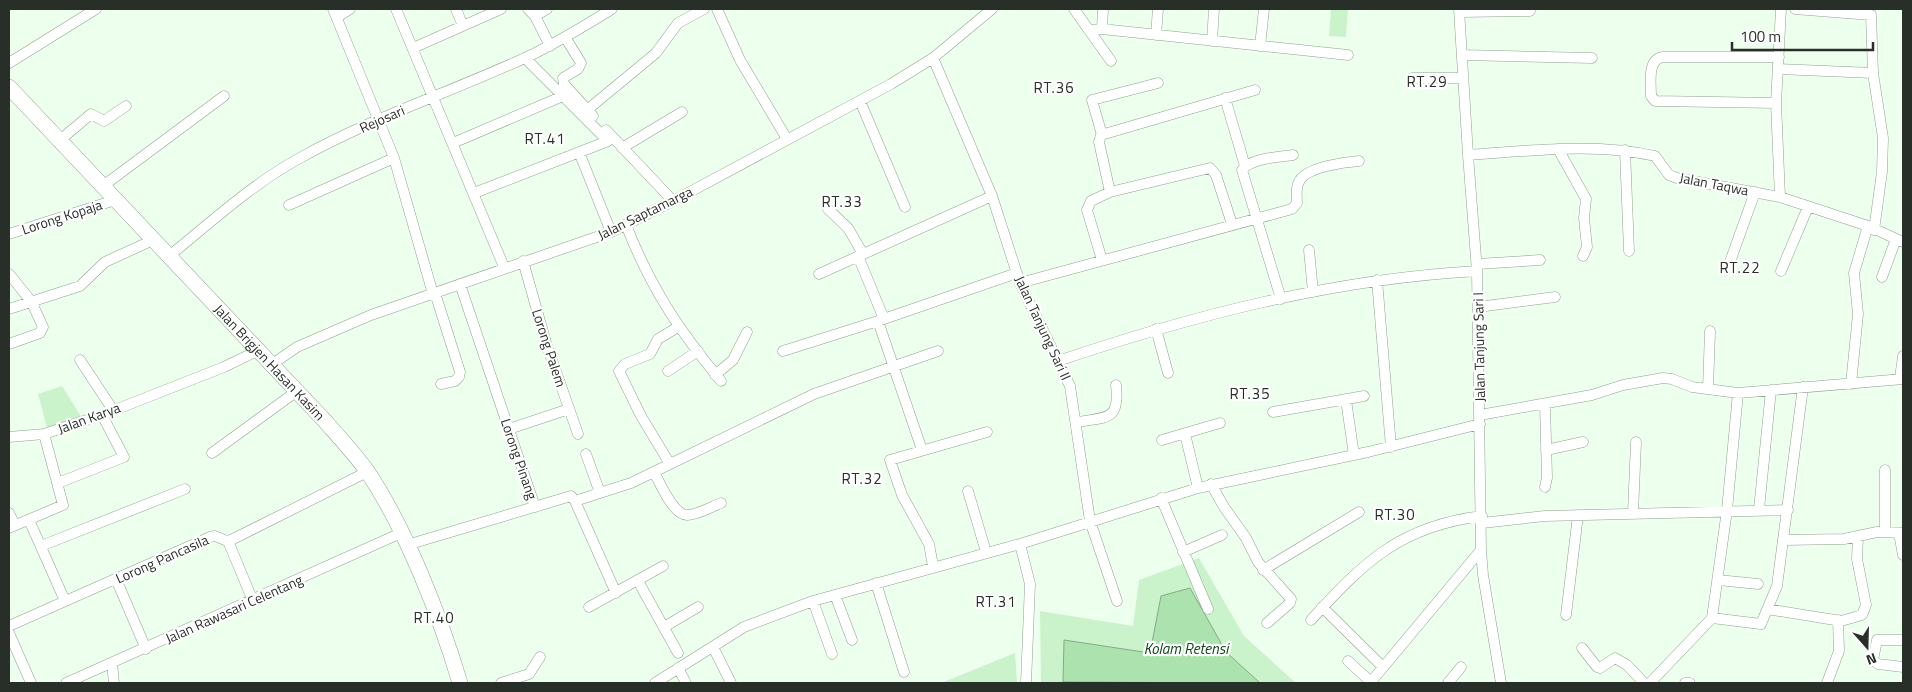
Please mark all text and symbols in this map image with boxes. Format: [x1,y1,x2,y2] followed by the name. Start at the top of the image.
[1732,20,1873,52] scale bar
[1740,25,1781,48] text: 100 m
[1406,70,1448,93] district label: RT.29
[1033,76,1075,99] district label: RT.36
[356,99,408,138] street label: Rejosari
[524,127,566,150] district label: RT.41
[1678,167,1750,200] street label: Jalan Taqwa
[594,180,696,245] street label: Jalan Saptamarga
[821,190,863,213] district label: RT.33
[19,194,105,239] street label: Lorong Kopaja
[1719,256,1761,279] district label: RT.22
[1010,272,1077,384] street label: Jalan Tanjung Sari II
[1467,292,1490,402] street label: Jalan Tanjung Sari I
[209,299,330,425] street label: Jalan Brigjen Hasan Kasim
[527,306,572,390] street label: Lorong Palem
[1229,382,1271,405] district label: RT.35
[55,396,123,439] street label: Jalan Karya
[496,415,543,502] street label: Lorong Pinang
[841,467,883,490] district label: RT.32
[1374,503,1416,526] district label: RT.30
[112,529,212,588] street label: Lorong Pancasila
[162,569,306,648] street label: Jalan Rawasari Celentang
[975,590,1017,613] district label: RT.31
[413,606,455,629] district label: RT.40
[1842,622,1892,672] north arrow
[1144,637,1230,660] water label: Kolam Retensi
[1863,648,1880,671] text: N

